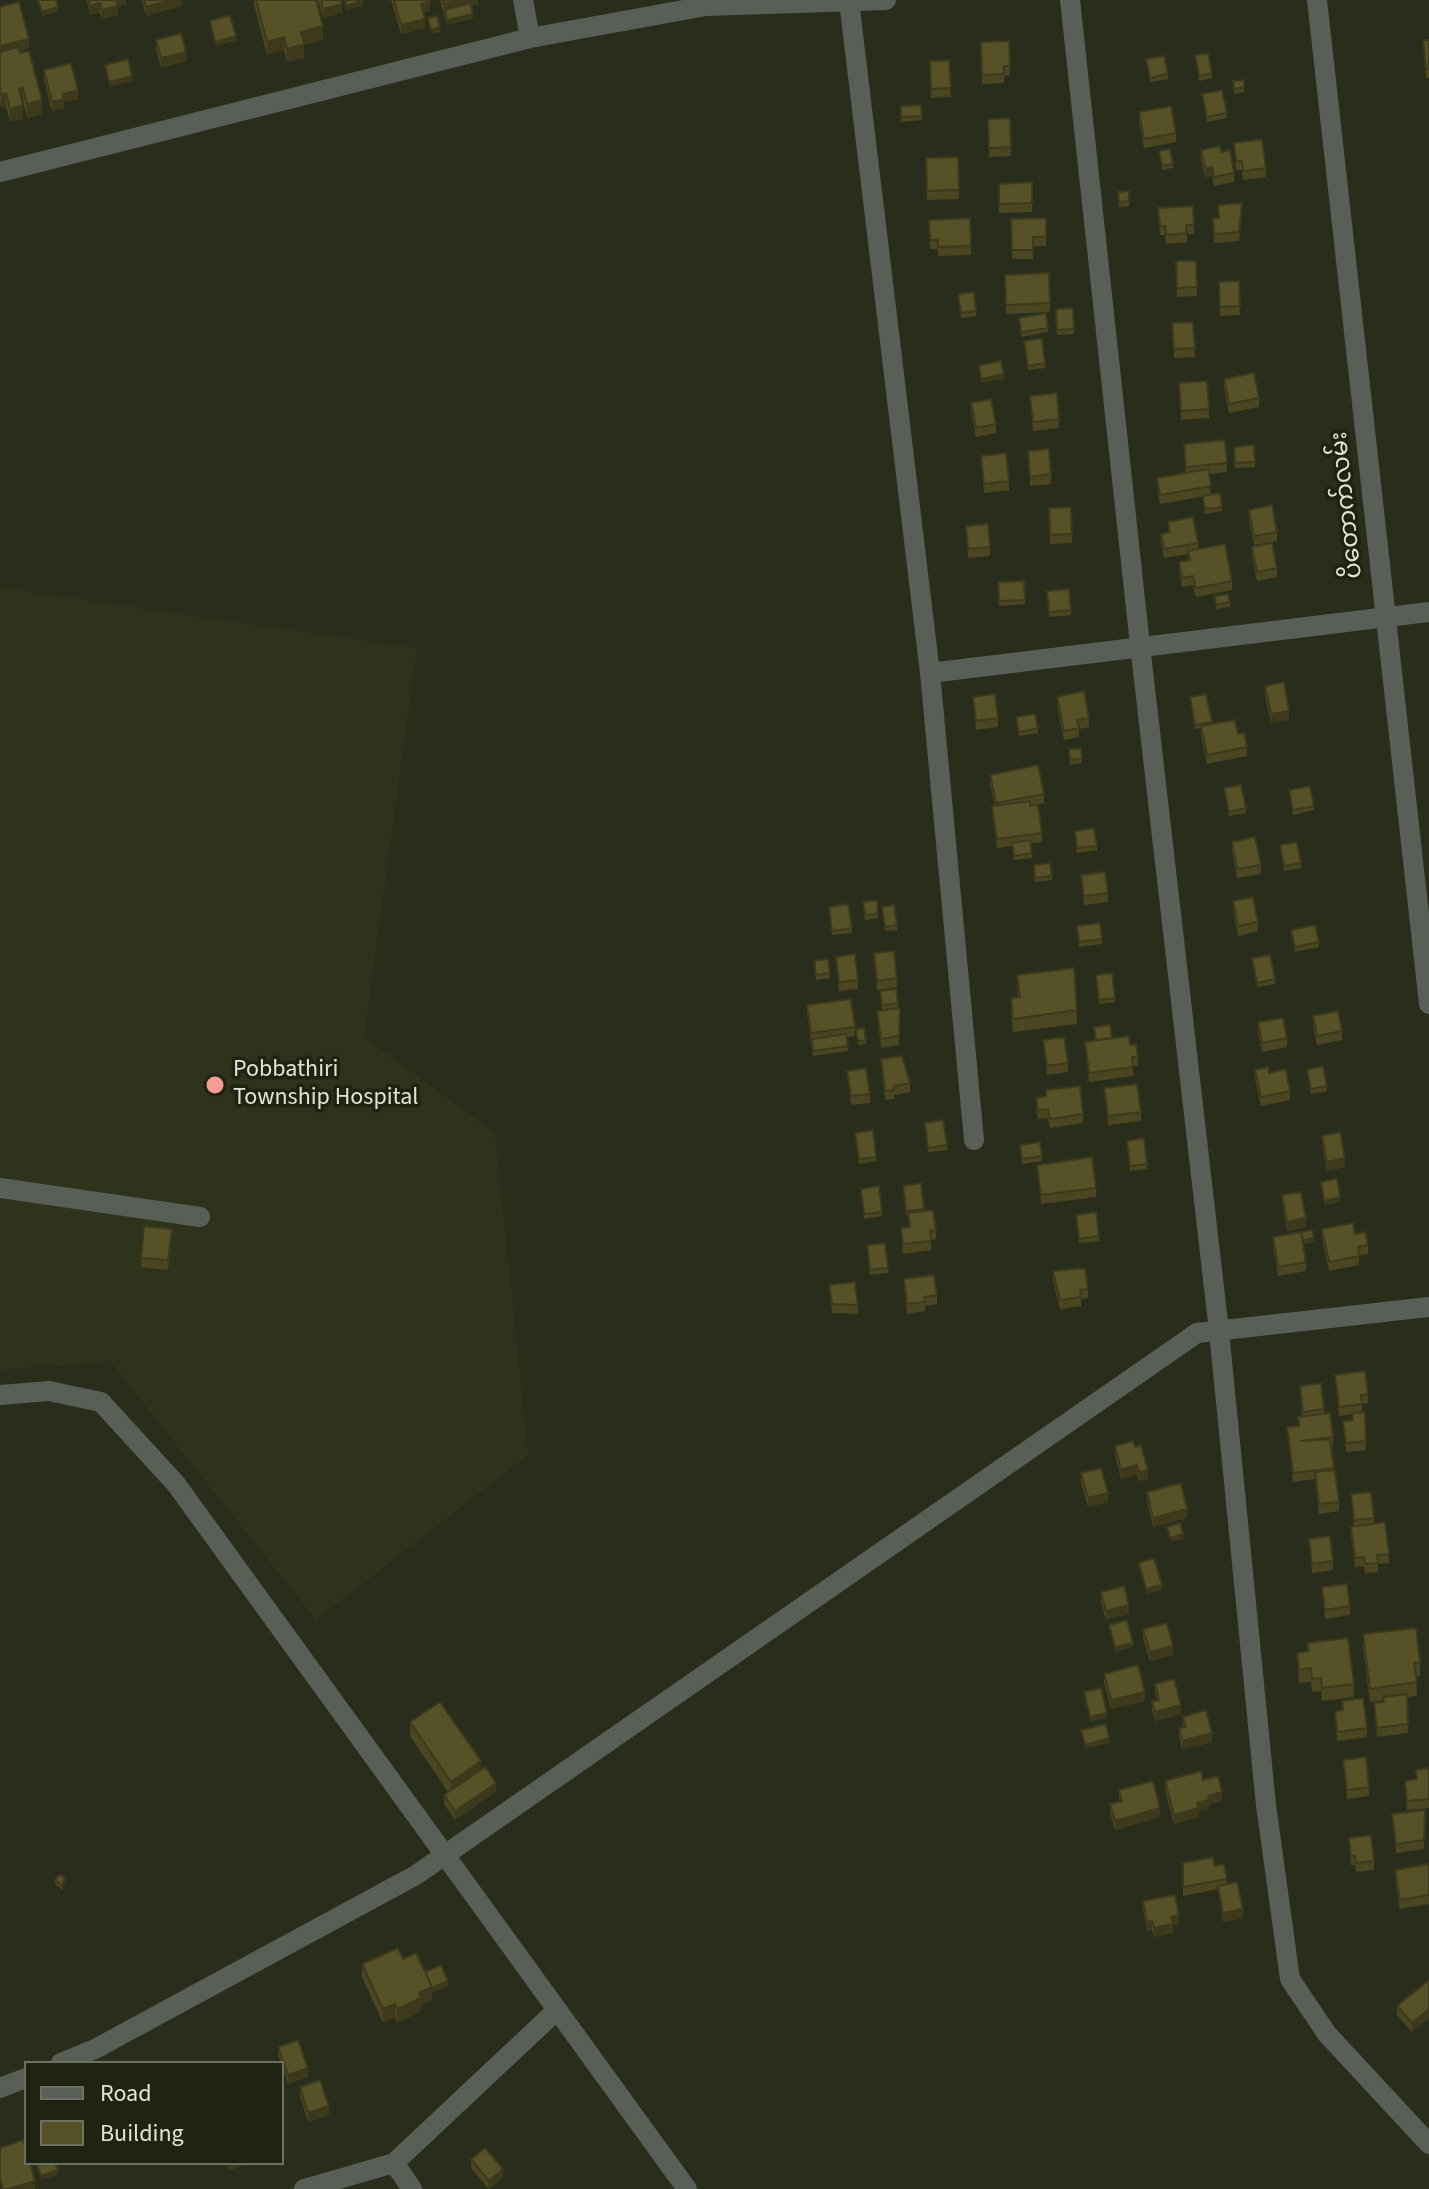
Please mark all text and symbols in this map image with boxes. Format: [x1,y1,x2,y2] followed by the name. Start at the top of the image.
[1326,430,1370,580] street label: ပိတောက်လမ်း
[233,1057,418,1113] place label: Pobbathiri Township Hospital
[204,1074,226,1096] marker: Pobbathiri Township Hospital
[24,2061,284,2165] legend
[100,2076,152,2111] text: Road
[100,2116,184,2151] text: Building

